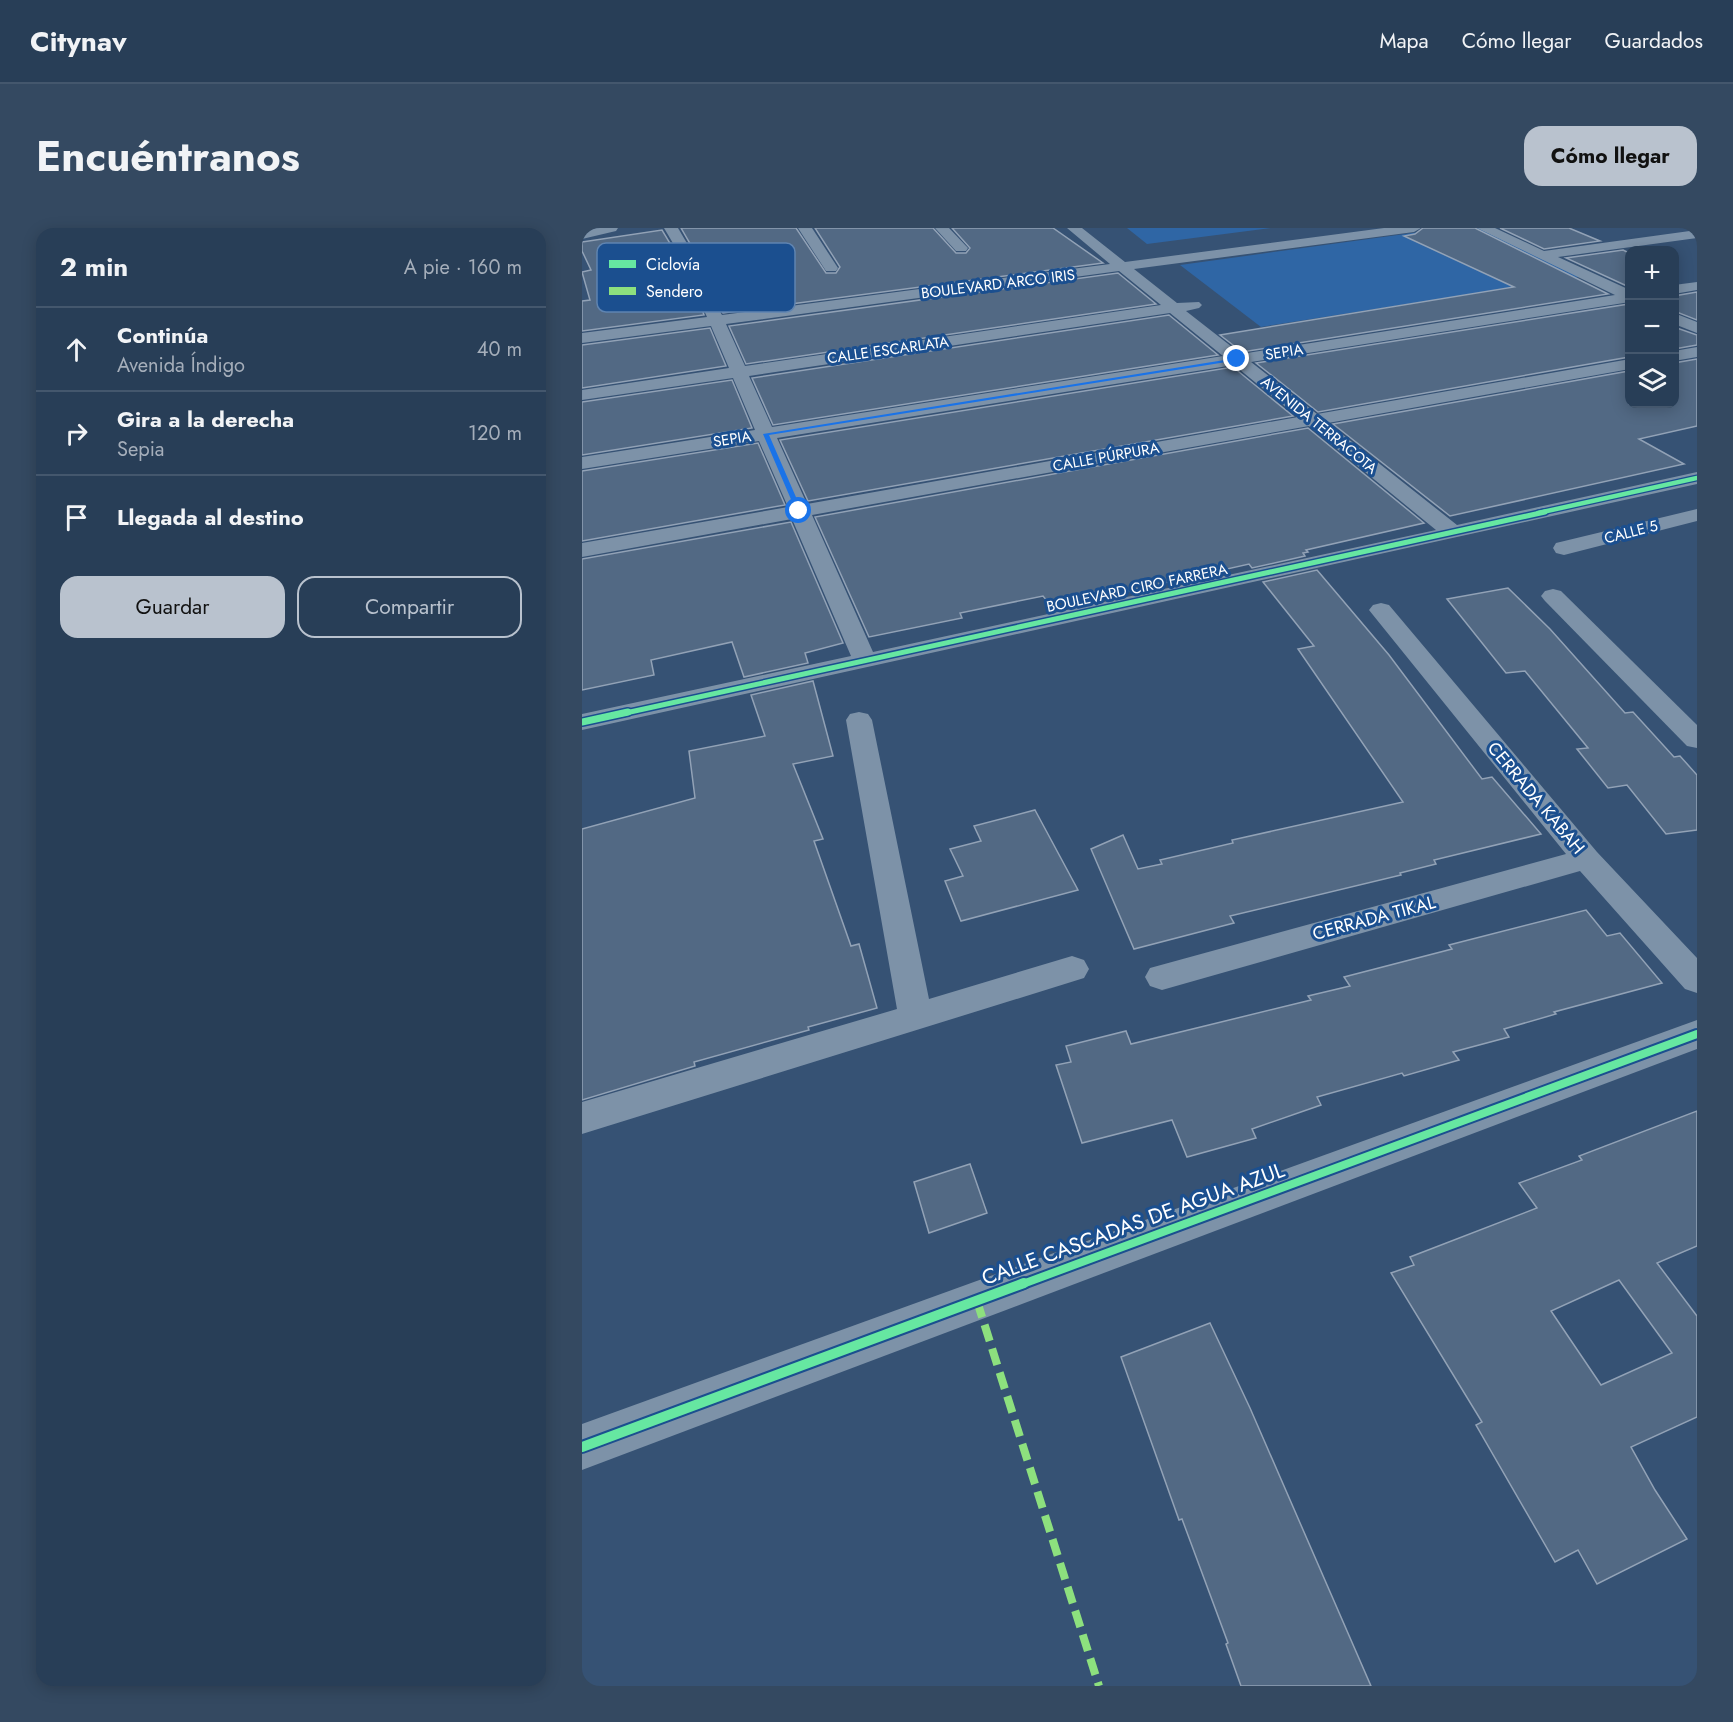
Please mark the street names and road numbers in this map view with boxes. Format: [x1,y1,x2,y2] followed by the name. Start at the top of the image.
[920,264,1076,304] street label: BOULEVARD ARCO IRIS
[826,331,950,369] street label: CALLE ESCARLATA
[1263,338,1305,366] street label: SEPIA
[1256,371,1382,479] street label: AVENIDA TERRACOTA
[711,425,753,453] street label: SEPIA
[1051,437,1161,477] street label: CALLE PÚRPURA
[1602,515,1660,549] street label: CALLE 5
[1045,558,1230,618] street label: BOULEVARD CIRO FARRERA
[1481,736,1591,860] street label: CERRADA KABAH
[1310,889,1438,947] street label: CERRADA TIKAL
[977,1155,1289,1293] street label: CALLE CASCADAS DE AGUA AZUL

